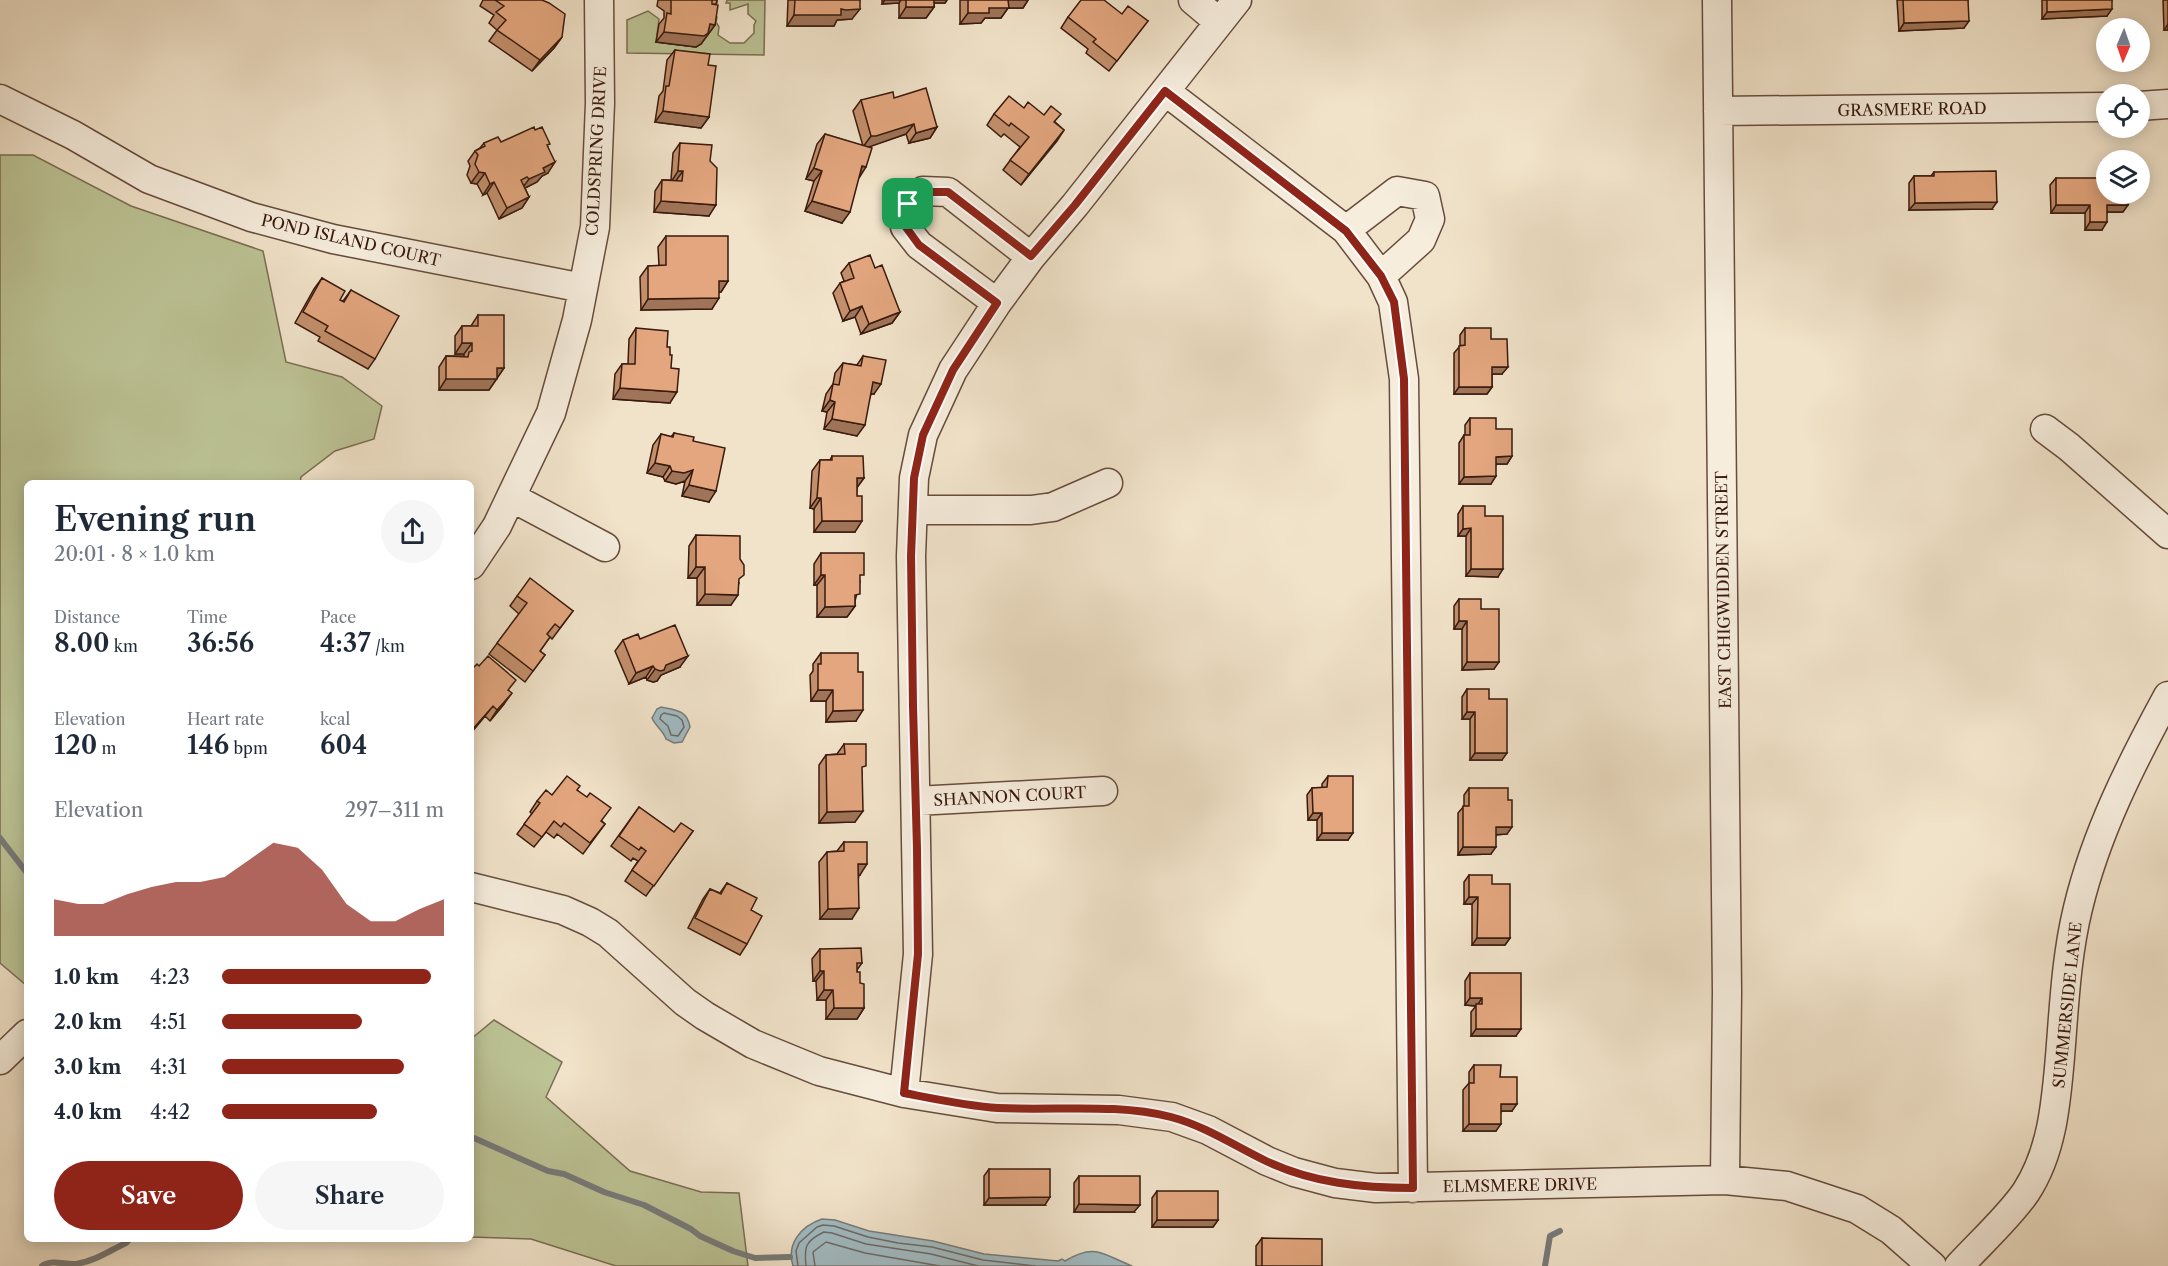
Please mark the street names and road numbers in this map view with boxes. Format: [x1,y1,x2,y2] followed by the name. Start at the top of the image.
[582,66,610,236] street label: COLDSPRING DRIVE
[1837,98,1987,120] street label: GRASMERE ROAD
[259,210,443,270] street label: POND ISLAND COURT
[1711,471,1735,709] street label: EAST CHIGWIDDEN STREET
[933,782,1087,810] street label: SHANNON COURT
[2048,921,2086,1089] street label: SUMMERSIDE LANE
[1443,1174,1597,1196] street label: ELMSMERE DRIVE

